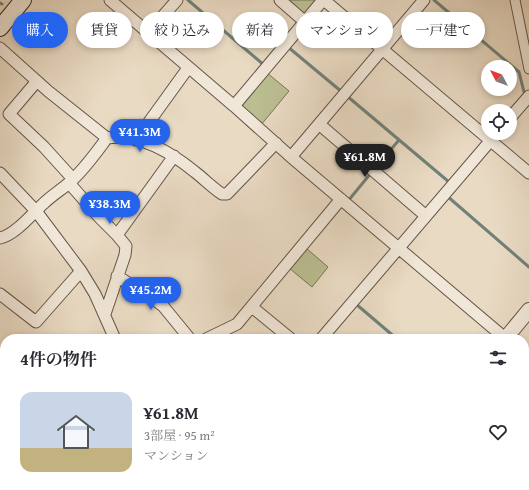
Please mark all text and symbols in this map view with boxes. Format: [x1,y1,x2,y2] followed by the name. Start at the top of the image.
[12,12,68,48] chip: 購入
[76,12,132,48] chip: 賃貸
[140,12,224,48] chip: 絞り込み
[232,12,288,48] chip: 新着
[296,12,393,48] chip: マンション
[401,12,485,48] chip: 一戸建て
[481,60,517,96] north arrow
[481,60,517,140] map controls
[481,104,517,140] button: locate
[107,119,173,153] pin: ¥41.3M
[119,122,161,141] text: ¥41.3M
[332,144,398,178] pin: ¥61.8M
[344,147,386,166] text: ¥61.8M
[77,191,143,225] pin: ¥38.3M
[89,194,131,213] text: ¥38.3M
[118,277,184,311] pin: ¥45.2M
[130,280,172,299] text: ¥45.2M
[20,346,97,371] text: 4件の物件
[487,347,509,369] icon: filters
[144,400,199,425] text: ¥61.8M
[52,408,100,456] icon: home
[487,421,509,443] icon: heart
[144,426,215,445] text: 3部屋 · 95 m²
[144,446,208,465] text: マンション

